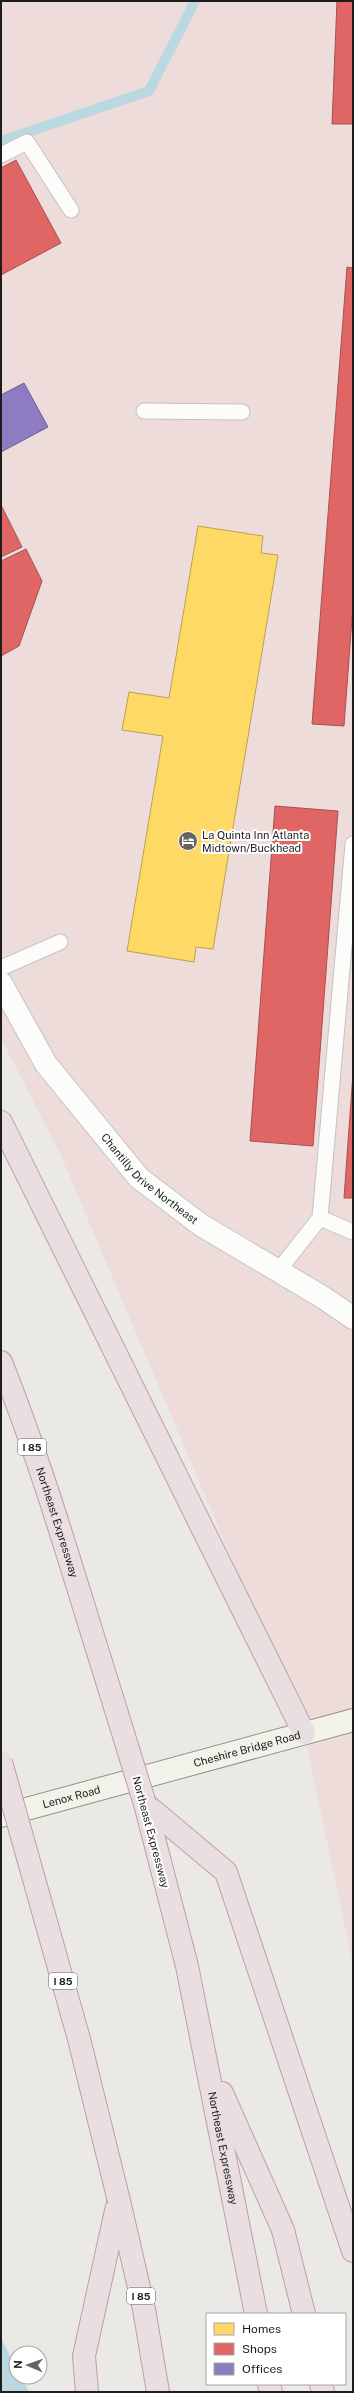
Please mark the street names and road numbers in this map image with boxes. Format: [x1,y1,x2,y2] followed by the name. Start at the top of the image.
[99,1131,200,1226] street label: Chantilly Drive Northeast
[18,1439,46,1455] road number: I 85
[34,1466,81,1579] street label: Northeast Expressway
[192,1729,302,1769] street label: Cheshire Bridge Road
[130,1775,172,1889] street label: Northeast Expressway
[41,1783,102,1810] street label: Lenox Road
[49,1973,77,1989] road number: I 85
[206,2090,240,2206] street label: Northeast Expressway
[127,2288,155,2304] road number: I 85

